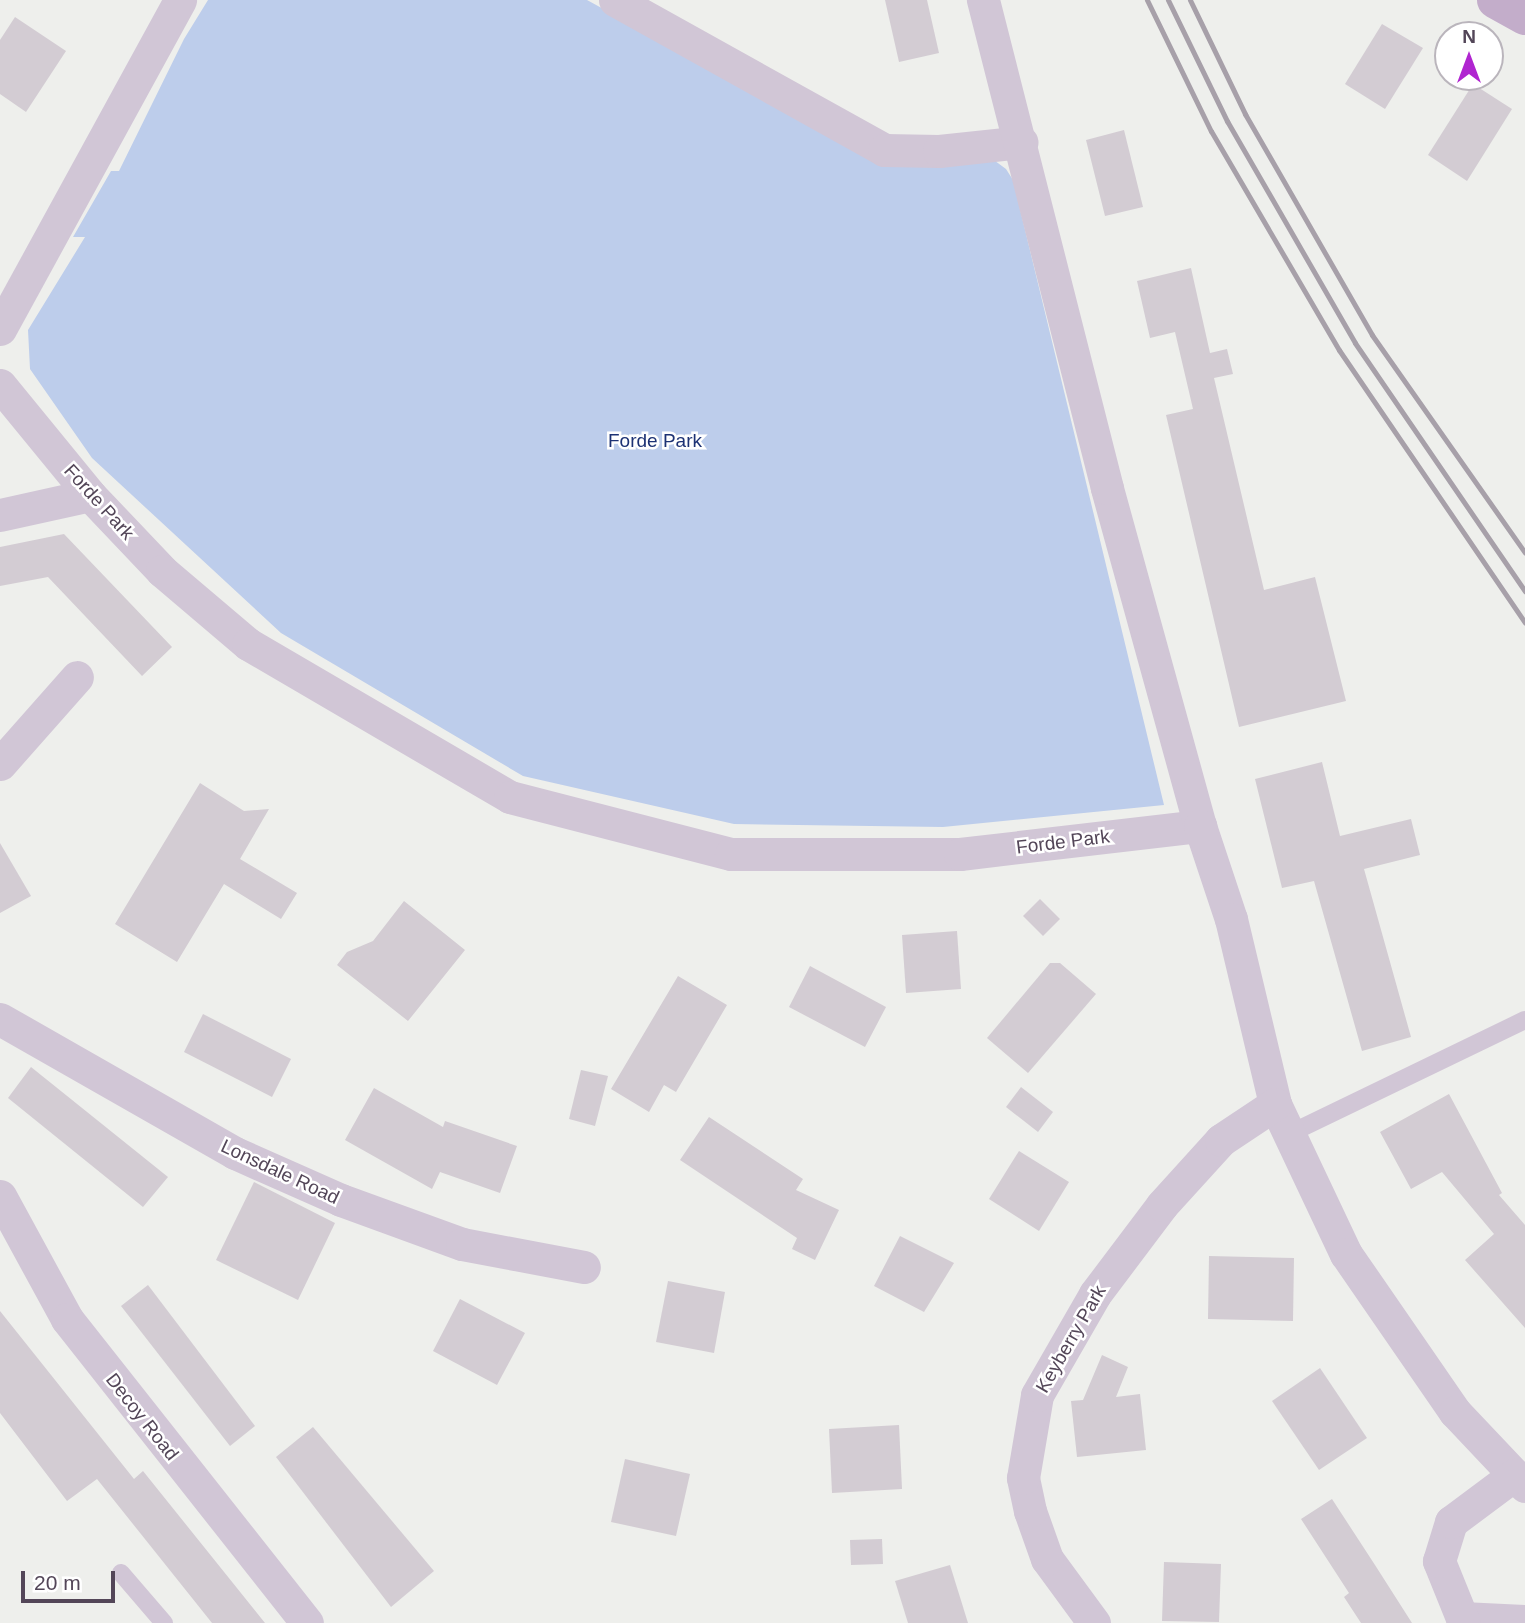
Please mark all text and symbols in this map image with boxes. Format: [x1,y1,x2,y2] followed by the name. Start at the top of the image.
[1434,21,1504,91] north arrow
[1462,26,1476,47] text: N
[608,430,702,452] park label: Forde Park
[59,459,139,545] street label: Forde Park
[1015,825,1111,859] street label: Forde Park
[217,1135,343,1209] street label: Lonsdale Road
[1031,1281,1111,1397] street label: Keyberry Park
[101,1369,183,1465] street label: Decoy Road
[24,1556,119,1600] scale bar
[34,1571,81,1594] text: 20 m

